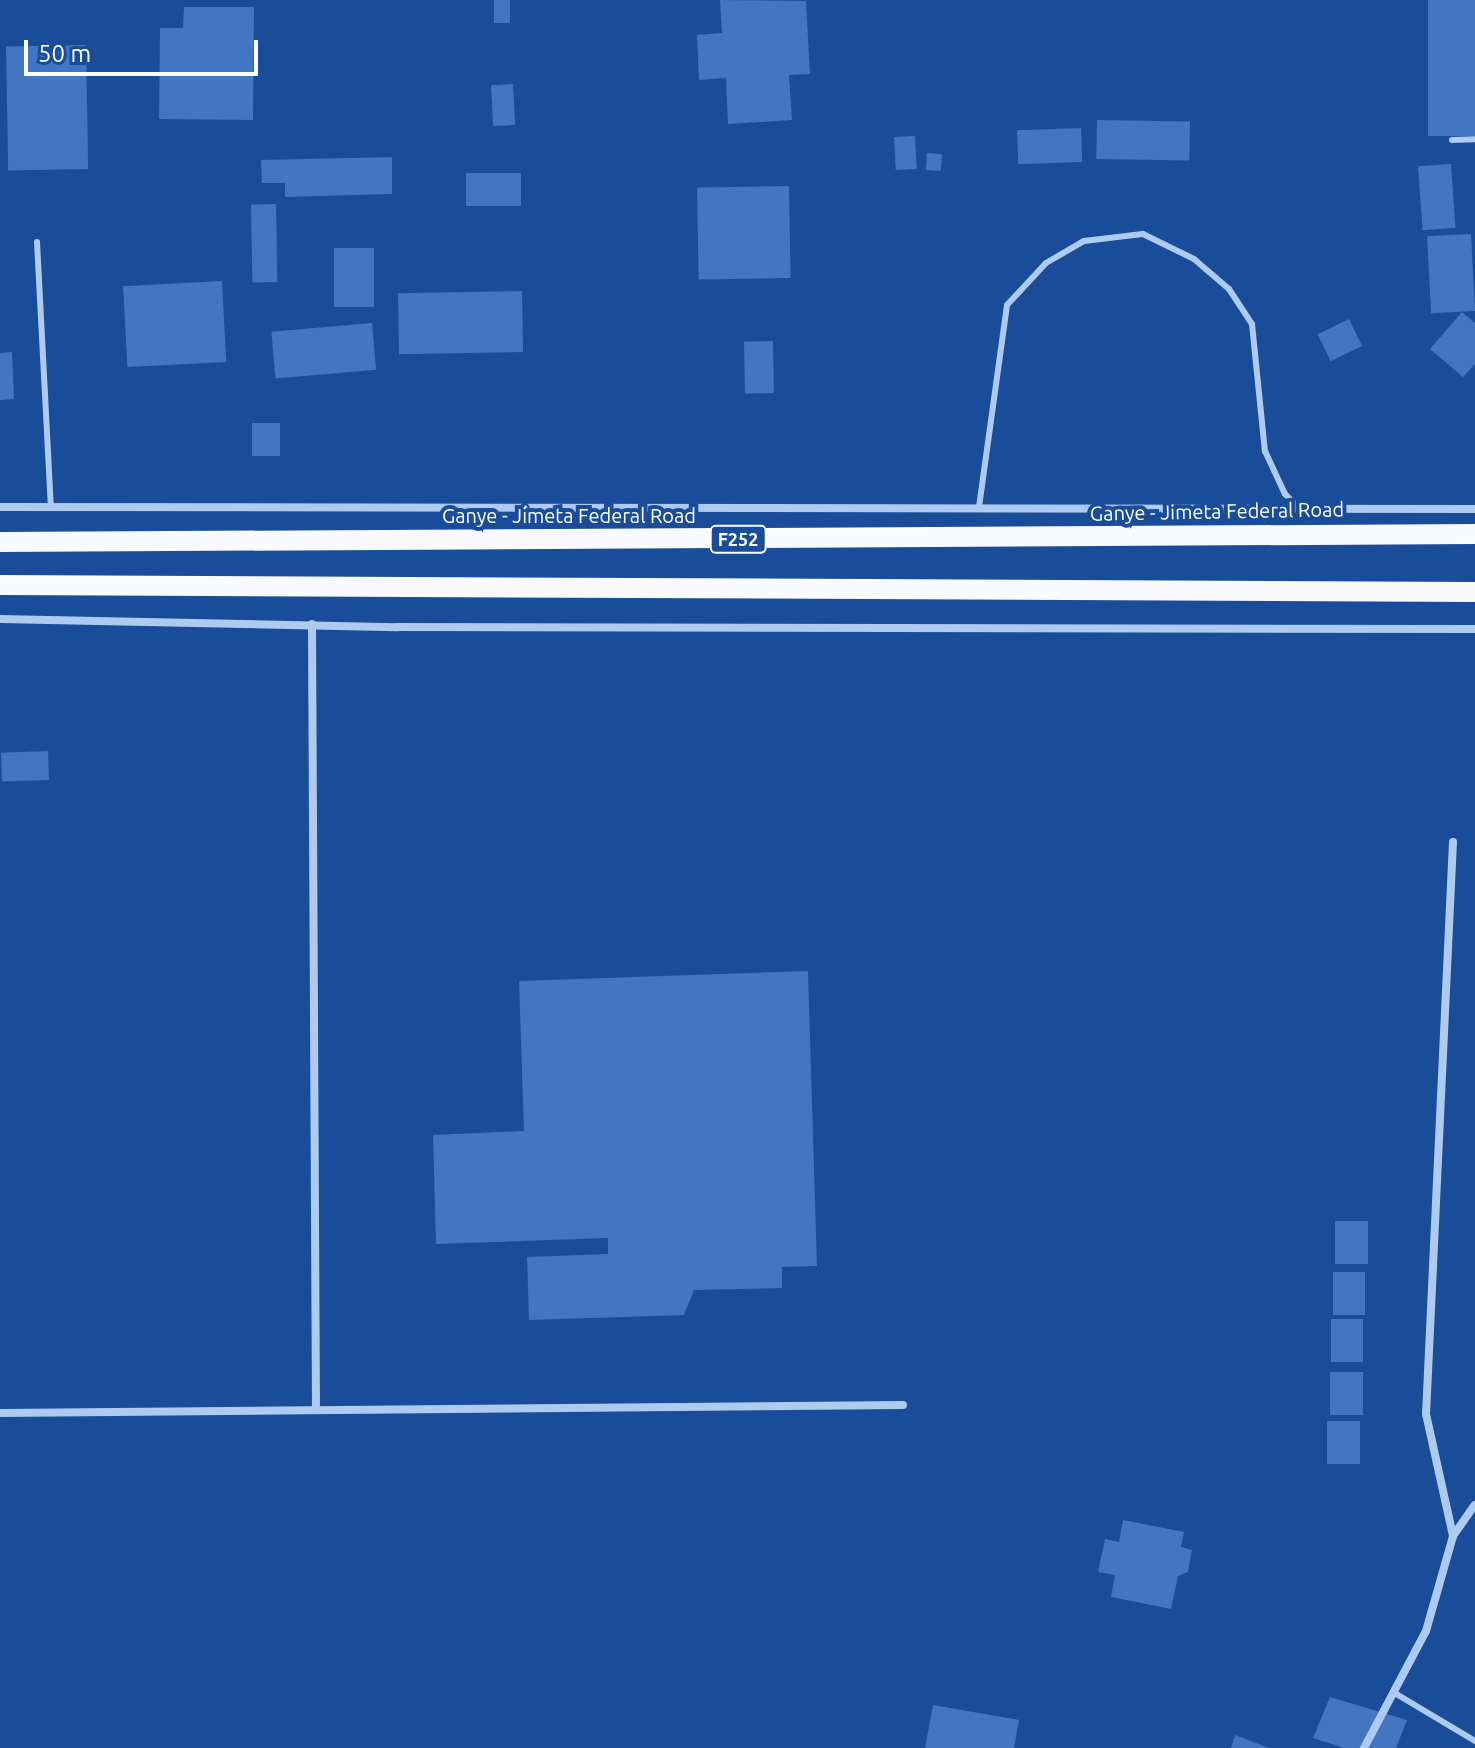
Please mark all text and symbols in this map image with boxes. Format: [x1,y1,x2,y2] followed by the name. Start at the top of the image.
[28,24,262,74] scale bar
[38,40,91,67] text: 50 m
[1090,497,1344,525] street label: Ganye - Jimeta Federal Road
[442,503,696,527] street label: Ganye - Jimeta Federal Road
[708,525,768,553] road number: F252

